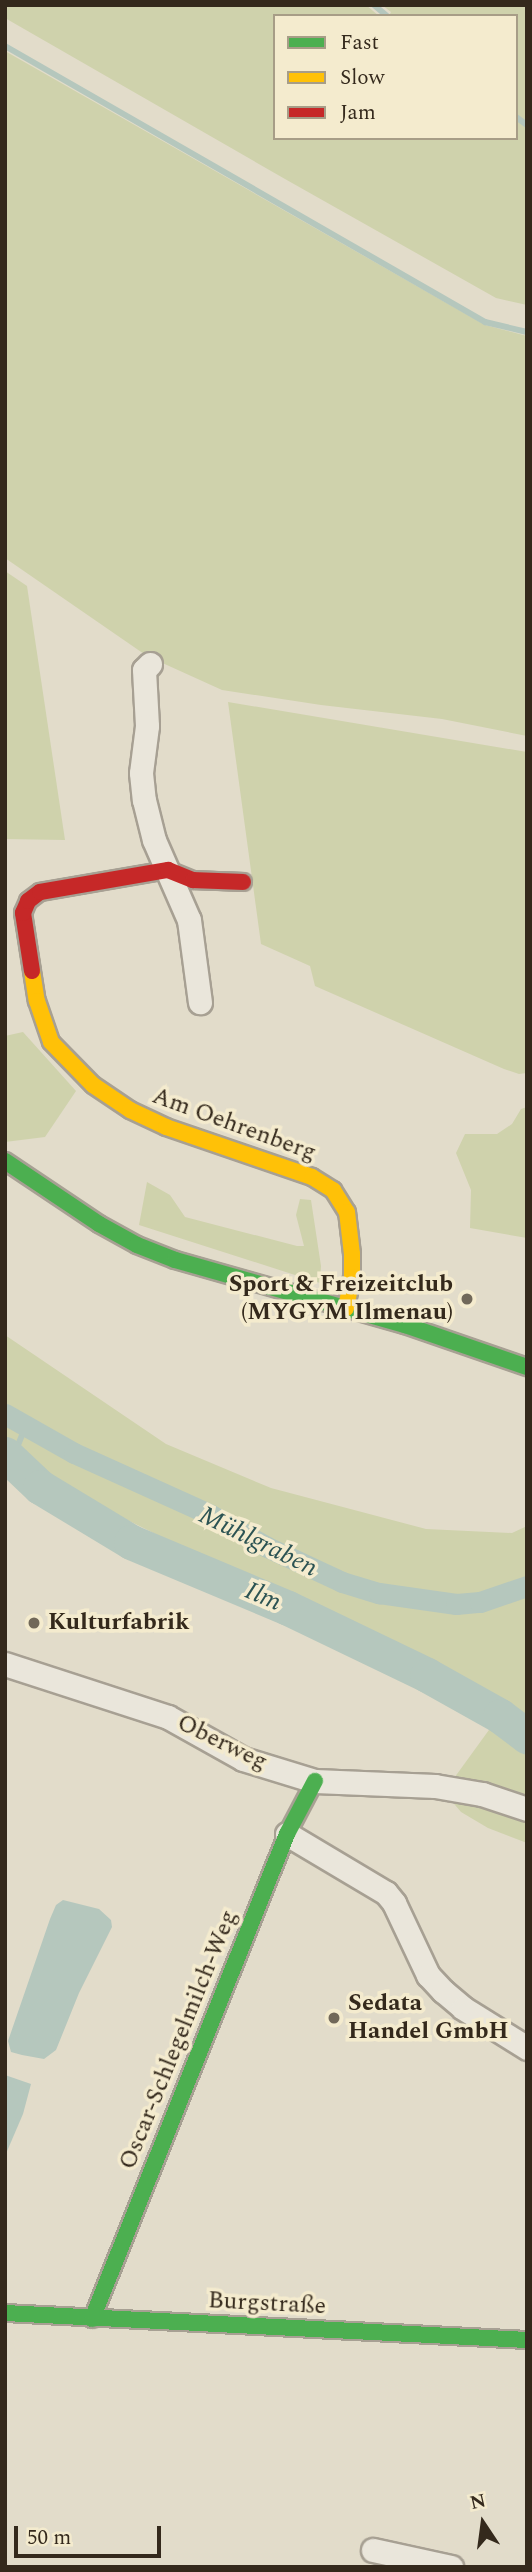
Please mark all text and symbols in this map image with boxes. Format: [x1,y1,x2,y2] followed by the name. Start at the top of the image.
[273,14,518,140] legend
[340,27,379,59] text: Fast
[340,62,384,94] text: Slow
[340,97,376,129] text: Jam
[148,1082,320,1168] street label: Am Oehrenberg
[229,1271,453,1327] place label: Sport & Freizeitclub (MYGYM Ilmenau)
[459,1291,475,1307] marker: Sport & Freizeitclub (MYGYM Ilmenau)
[194,1500,322,1584] water label: Mühlgraben
[240,1576,286,1618] water label: Ilm
[48,1609,189,1637] place label: Kulturfabrik
[26,1615,42,1631] marker: Kulturfabrik
[172,1709,272,1777] street label: Oberweg
[114,1906,244,2174] street label: Oscar-Schlegelmilch-Weg
[348,1990,509,2046] place label: Sedata Handel GmbH
[326,2010,342,2026] marker: Sedata Handel GmbH
[207,2287,327,2321] street label: Burgstraße
[467,2486,489,2518] text: N
[448,2488,518,2558] north arrow
[18,2512,164,2556] scale bar
[27,2522,71,2554] text: 50 m

